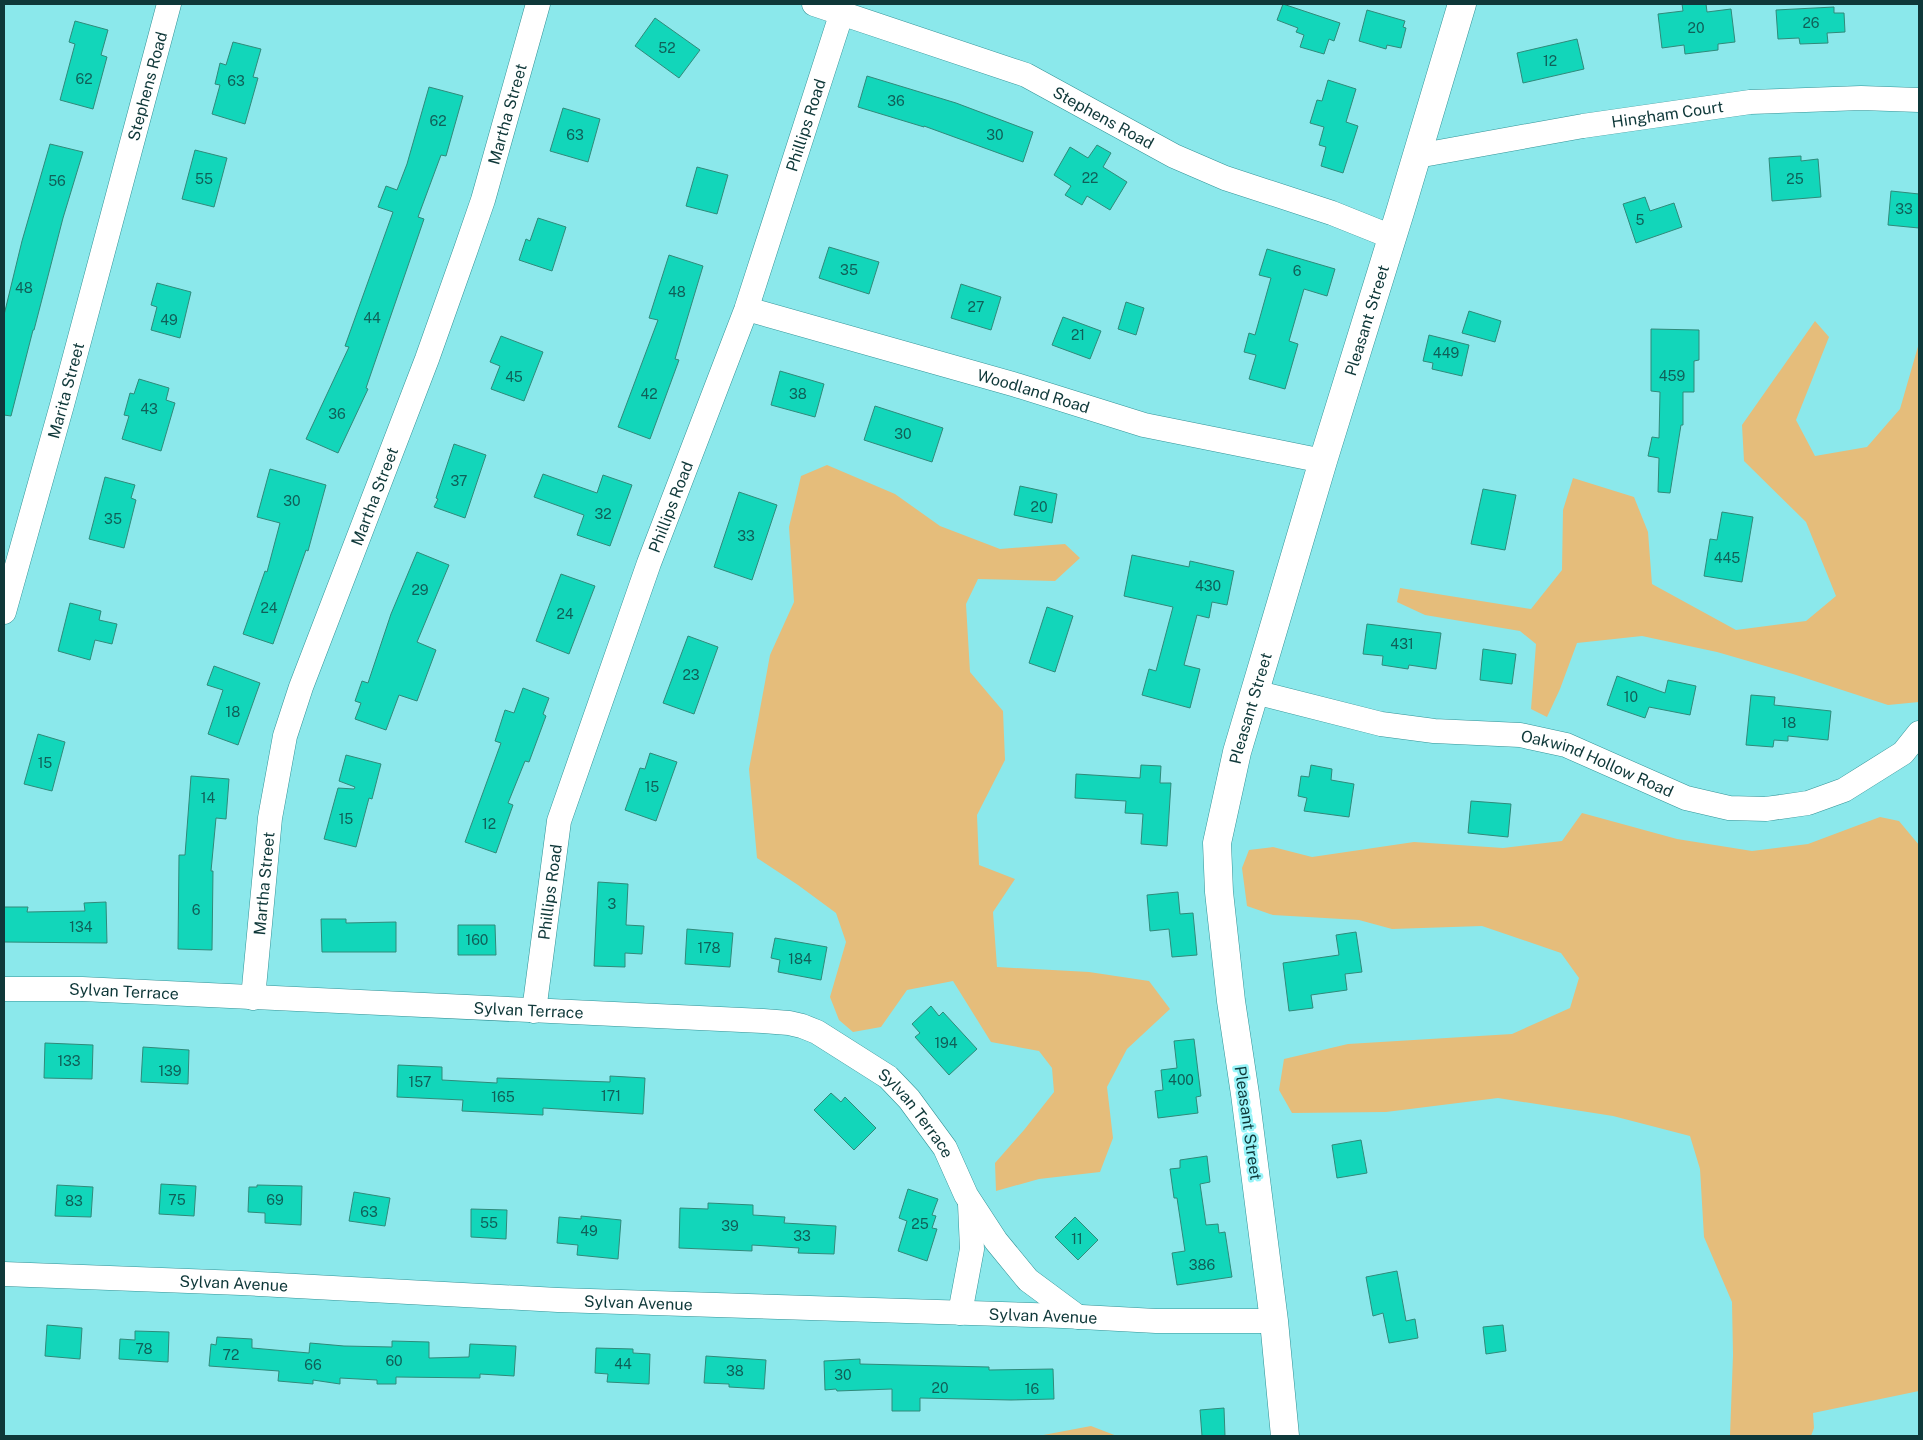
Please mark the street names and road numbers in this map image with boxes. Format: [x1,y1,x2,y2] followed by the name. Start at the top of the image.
[123,29,171,143] street label: Stephens Road
[484,61,530,167] street label: Martha Street
[782,76,829,174] street label: Phillips Road
[1050,82,1157,153] street label: Stephens Road
[1610,96,1725,131] street label: Hingham Court
[1340,262,1393,378] street label: Pleasant Street
[44,340,88,441] street label: Marita Street
[975,365,1092,417] street label: Woodland Road
[347,444,402,548] street label: Martha Street
[644,459,697,555] street label: Phillips Road
[1225,650,1275,766] street label: Pleasant Street
[1519,726,1676,801] street label: Oakwind Hollow Road
[249,831,278,936] street label: Martha Street
[534,843,565,941] street label: Phillips Road
[69,979,179,1003] street label: Sylvan Terrace
[473,998,584,1022] street label: Sylvan Terrace
[875,1064,958,1160] street label: Sylvan Terrace
[1231,1065,1265,1181] street label: Pleasant Street
[179,1271,289,1295] street label: Sylvan Avenue
[584,1291,693,1314] street label: Sylvan Avenue
[988,1304,1098,1327] street label: Sylvan Avenue

